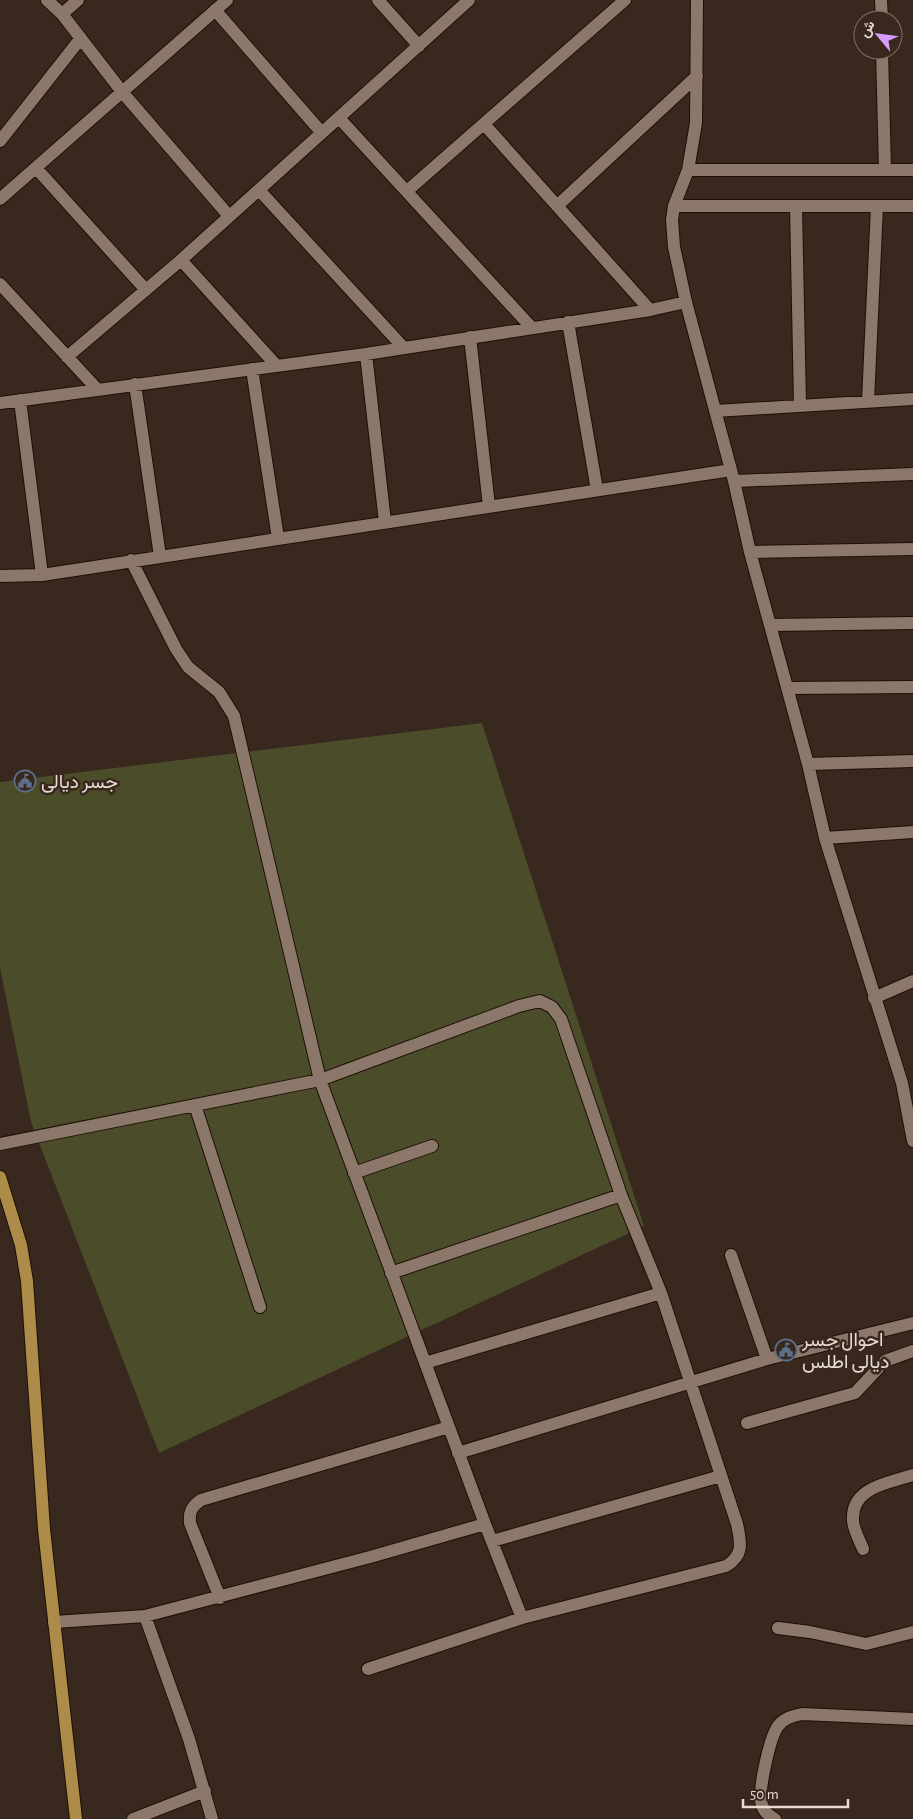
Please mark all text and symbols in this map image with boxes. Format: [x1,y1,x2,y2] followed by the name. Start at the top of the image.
[853,10,903,60] north arrow
[857,18,879,40] text: ش
[13,769,37,793] public building icon: جسر ديالى
[41,773,118,793] place label: جسر ديالى
[801,1331,889,1373] place label: احوال جسر ديالى اطلس
[774,1338,798,1362] public building icon: احوال جسر ديالى اطلس
[743,1776,848,1808] scale bar
[750,1787,779,1802] text: 50 m

